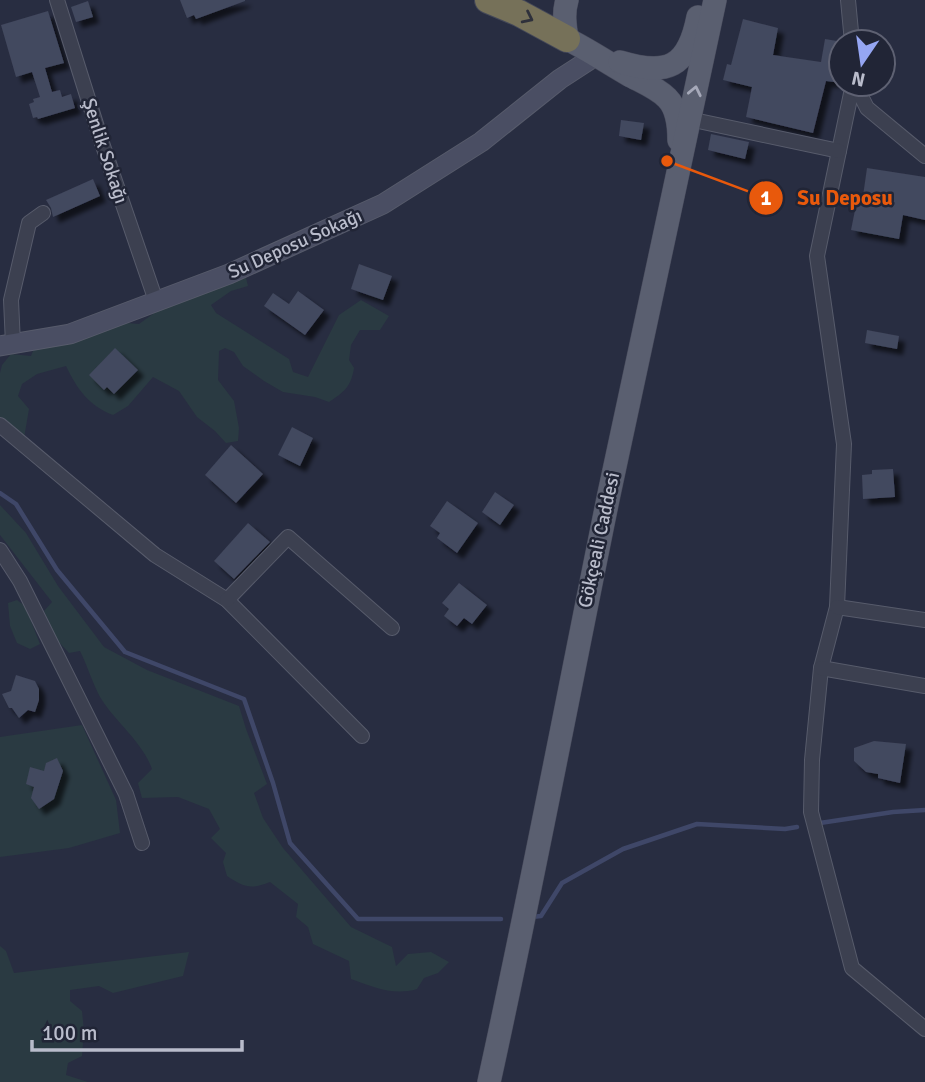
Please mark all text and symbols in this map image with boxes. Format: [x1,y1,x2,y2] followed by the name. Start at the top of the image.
[521,9,533,23] one-way arrow
[827,28,897,98] north arrow
[849,65,868,92] text: N
[687,85,702,97] one-way arrow
[77,95,133,207] street label: Şenlik Sokağı
[749,177,907,219] callout: Su Deposu
[760,185,772,211] text: 1
[797,185,893,211] text: Su Deposu
[224,204,366,284] street label: Su Deposu Sokağı
[573,470,625,610] street label: Gökçeali Caddesi
[32,1009,242,1052] scale bar
[42,1020,97,1046] text: 100 m

